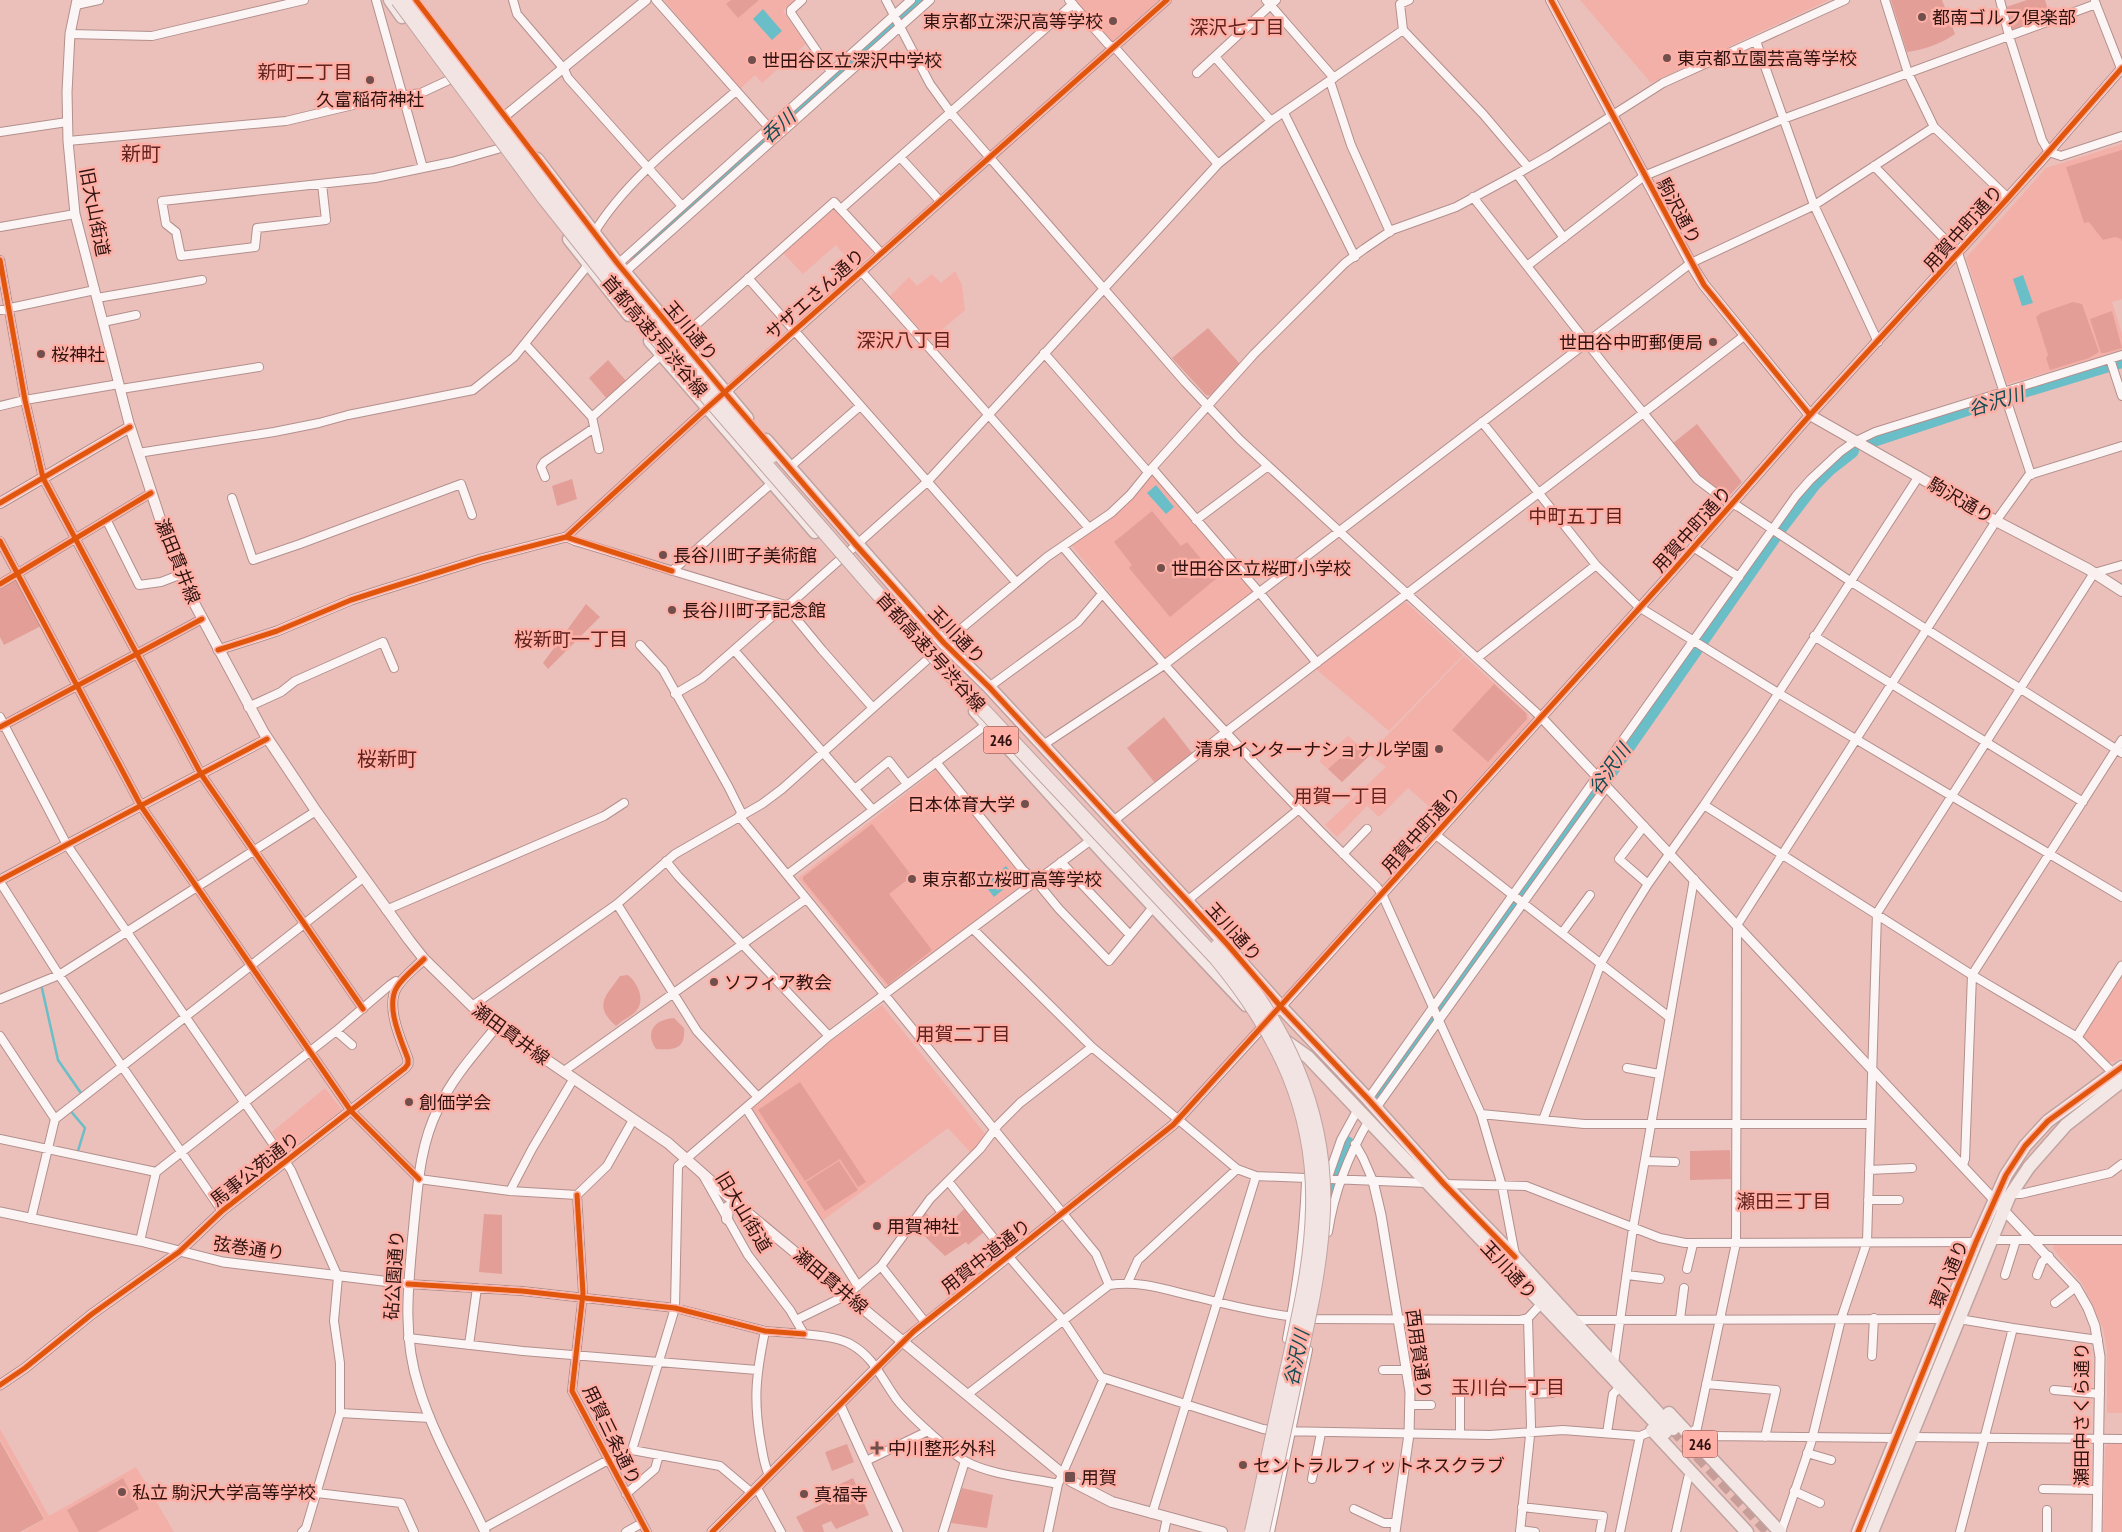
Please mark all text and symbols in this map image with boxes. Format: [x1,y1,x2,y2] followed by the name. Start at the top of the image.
[1932,6,2076,29] place label: 都南ゴルフ倶楽部
[923,10,1103,33] place label: 東京都立深沢高等学校
[1916,11,1928,23] marker: 都南ゴルフ倶楽部
[1107,15,1119,27] marker: 東京都立深沢高等学校
[1189,15,1285,39] district label: 深沢七丁目
[1677,47,1857,70] place label: 東京都立園芸高等学校
[762,49,942,72] place label: 世田谷区立深沢中学校
[1661,52,1673,64] marker: 東京都立園芸高等学校
[746,54,758,66] marker: 世田谷区立深沢中学校
[257,60,353,84] district label: 新町二丁目
[364,74,376,86] marker: 久富稲荷神社
[316,88,424,111] place label: 久富稲荷神社
[756,103,802,148] water label: 呑川
[121,141,161,167] district label: 新町
[75,166,115,258] street label: 旧大山街道
[1652,174,1706,248] street label: 駒沢通り
[1918,180,2008,276] street label: 用賀中町通り
[760,243,870,345] street label: サザエさん通り
[597,270,713,402] street label: 首都高速3号渋谷線
[659,296,723,366] street label: 玉川通り
[856,328,952,352] district label: 深沢八丁目
[1559,331,1703,354] place label: 世田谷中町郵便局
[1707,336,1719,348] marker: 世田谷中町郵便局
[51,343,105,366] place label: 桜神社
[35,348,47,360] marker: 桜神社
[1965,381,2029,421] water label: 谷沢川
[1924,472,1998,528] street label: 駒沢通り
[1647,481,1737,577] street label: 用賀中町通り
[1528,504,1624,528] district label: 中町五丁目
[150,515,206,607] street label: 瀬田貫井線
[673,544,817,567] place label: 長谷川町子美術館
[657,549,669,561] marker: 長谷川町子美術館
[1171,557,1351,580] place label: 世田谷区立桜町小学校
[1155,562,1167,574] marker: 世田谷区立桜町小学校
[872,588,990,716] street label: 首都高速3号渋谷線
[682,599,826,622] place label: 長谷川町子記念館
[924,601,990,669] street label: 玉川通り
[666,604,678,616] marker: 長谷川町子記念館
[514,627,628,651] district label: 桜新町一丁目
[984,726,1018,754] road number: 246
[1583,737,1636,799] water label: 谷沢川
[1195,738,1429,761] place label: 清泉インターナショナル学園
[1433,743,1445,755] marker: 清泉インターナショナル学園
[357,746,417,772] district label: 桜新町
[1376,782,1466,878] street label: 用賀中町通り
[1293,784,1389,808] district label: 用賀一丁目
[907,793,1015,816] place label: 日本体育大学
[1019,798,1031,810] marker: 日本体育大学
[922,868,1102,891] place label: 東京都立桜町高等学校
[906,873,918,885] marker: 東京都立桜町高等学校
[1201,898,1267,966] street label: 玉川通り
[724,971,832,994] place label: ソフィア教会
[708,976,720,988] marker: ソフィア教会
[468,998,554,1070] street label: 瀬田貫井線
[915,1022,1011,1046] district label: 用賀二丁目
[419,1091,491,1114] place label: 創価学会
[403,1096,415,1108] marker: 創価学会
[205,1127,305,1211] street label: 馬事公苑通り
[711,1168,777,1256] street label: 旧大山街道
[1736,1189,1832,1213] district label: 瀬田三丁目
[936,1214,1036,1298] street label: 用賀中道通り
[887,1215,959,1238] place label: 用賀神社
[871,1220,883,1232] marker: 用賀神社
[379,1229,409,1321] street label: 砧公園通り
[212,1232,286,1264] street label: 弦巻通り
[1476,1236,1542,1304] street label: 玉川通り
[1925,1236,1973,1312] street label: 環八通り
[789,1243,873,1319] street label: 瀬田貫井線
[1401,1308,1437,1400] street label: 西用賀通り
[1278,1326,1314,1388] water label: 谷沢川
[2070,1342,2093,1486] street label: 瀬田中さくら通り
[1451,1375,1565,1399] district label: 玉川台一丁目
[578,1381,646,1489] street label: 用賀三条通り
[1682,1430,1718,1458] road number: 246
[888,1437,996,1460] place label: 中川整形外科
[870,1441,884,1455] marker: 中川整形外科
[1253,1454,1505,1477] place label: セントラルフィットネスクラブ
[1237,1459,1249,1471] marker: セントラルフィットネスクラブ
[1081,1466,1117,1489] place label: 用賀
[1063,1470,1077,1484] marker: 用賀
[132,1481,316,1504] place label: 私立 駒沢大学高等学校
[814,1483,868,1506] place label: 真福寺
[116,1486,128,1498] marker: 私立 駒沢大学高等学校
[798,1488,810,1500] marker: 真福寺

